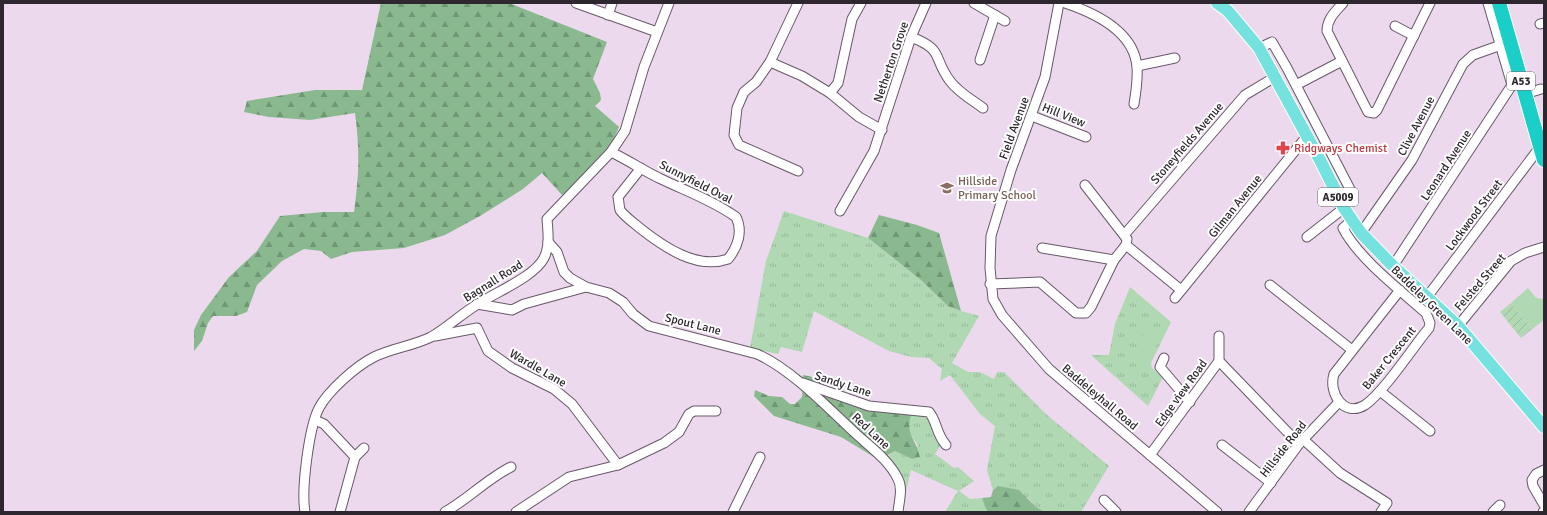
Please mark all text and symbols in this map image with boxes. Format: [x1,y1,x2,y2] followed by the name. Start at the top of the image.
[871,20,912,105] street label: Netherton Grove
[1507,72,1535,90] road number: A53
[1394,94,1438,159] street label: Clive Avenue
[996,95,1033,162] street label: Field Avenue
[1148,99,1227,187] street label: Stoneyfields Avenue
[1040,100,1088,131] street label: Hill View
[1418,127,1475,204] street label: Leonard Avenue
[1275,140,1291,156] pharmacy icon: Ridgways Chemist
[1294,141,1387,156] place label: Ridgways Chemist
[657,158,735,208] street label: Sunnyfield Oval
[1205,172,1265,241] street label: Gilman Avenue
[958,174,1036,203] place label: Hillside Primary School
[1443,177,1506,254] street label: Lockwood Street
[939,180,955,196] school or university icon: Hillside Primary School
[1318,188,1358,206] road number: A5009
[1451,251,1509,314] street label: Felsted Street
[461,257,526,306] street label: Bagnall Road
[1388,263,1475,348] street label: Baddeley Green Lane
[663,310,723,339] street label: Spout Lane
[1359,324,1420,393] street label: Baker Crescent
[507,346,569,391] street label: Wardle Lane
[1152,357,1211,430] street label: Edge view Road
[1059,361,1141,434] street label: Baddeleyhall Road
[813,368,873,401] street label: Sandy Lane
[848,410,893,453] street label: Red Lane
[1257,418,1310,481] street label: Hillside Road

